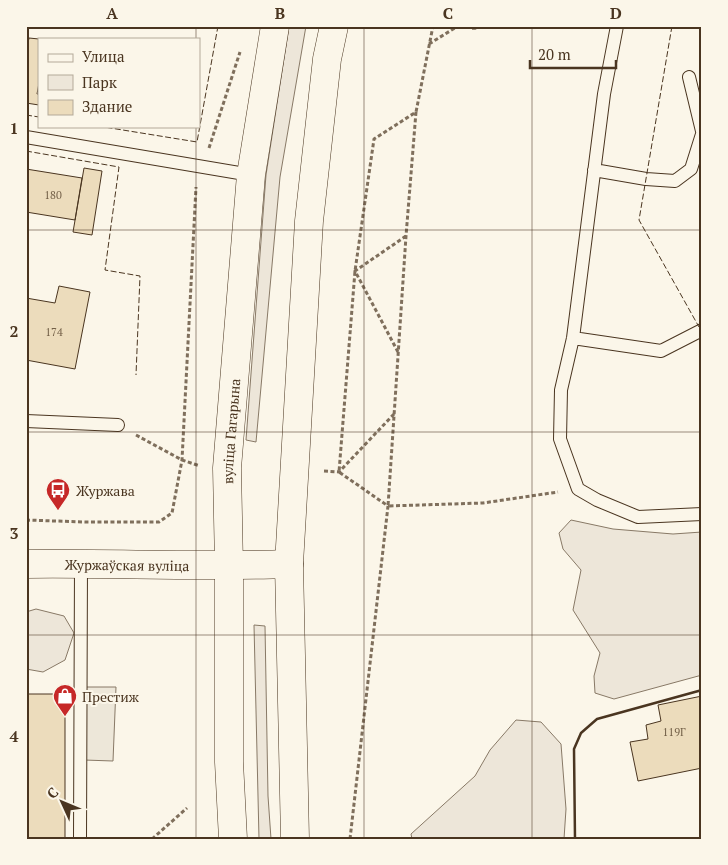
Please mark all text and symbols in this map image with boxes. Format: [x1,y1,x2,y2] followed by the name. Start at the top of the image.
[106,2,118,24] text: A
[275,2,285,24] text: B
[443,2,453,24] text: C
[610,2,622,24] text: D
[38,38,200,128] legend
[530,38,617,70] scale bar
[538,44,571,64] text: 20 m
[82,46,125,66] text: Улица
[82,72,118,92] text: Парк
[82,96,132,116] text: Здание
[9,117,19,139] text: 1
[44,188,62,202] house number: 180
[9,320,19,342] text: 2
[45,325,63,339] house number: 174
[217,378,244,484] street label: вуліца Гагарына
[45,477,71,511] bus stop icon: Журжава
[76,481,135,500] place label: Журжава
[9,522,19,544] text: 3
[64,554,190,575] street label: Журжаўская вуліца
[52,683,78,717] shop icon: Престиж
[82,687,140,706] place label: Престиж
[9,725,19,747] text: 4
[662,725,686,739] house number: 119Г
[38,778,88,828] north arrow
[42,783,62,803] text: С

